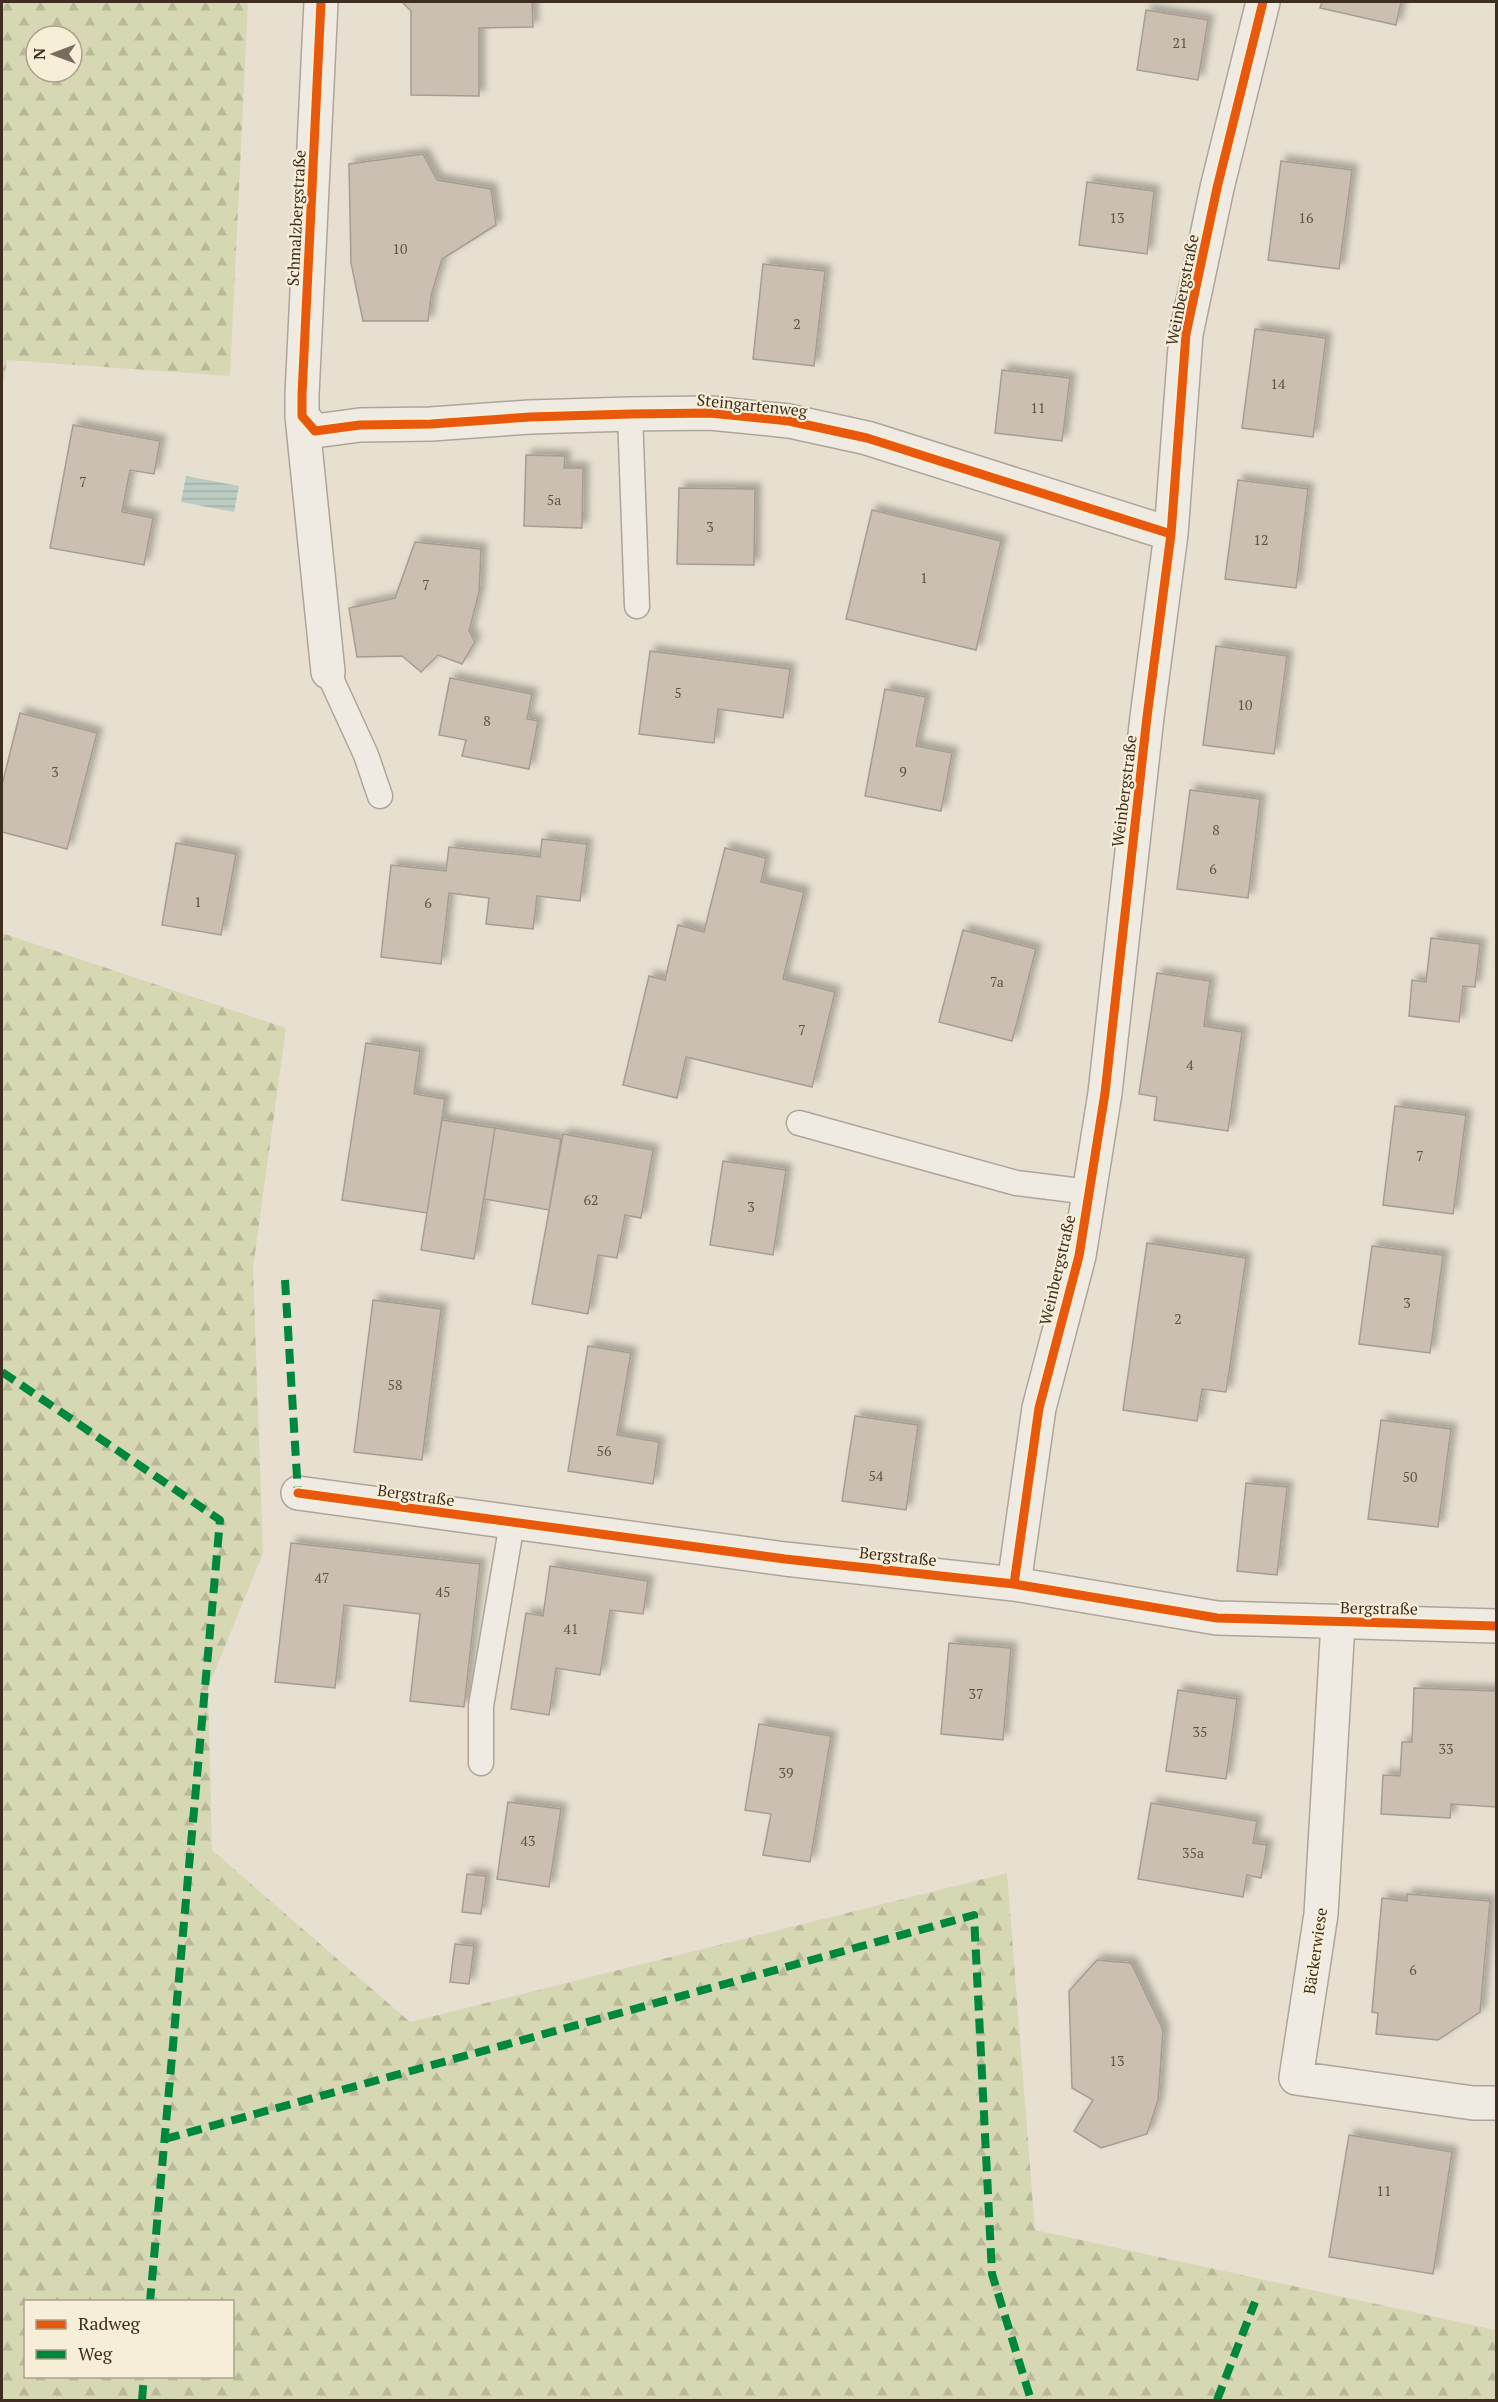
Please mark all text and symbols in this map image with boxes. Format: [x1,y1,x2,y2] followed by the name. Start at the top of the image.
[24,24,84,84] north arrow
[1173,33,1187,52] house number: 21
[28,48,50,60] text: N
[281,149,311,287] street label: Schmalzbergstraße
[1110,208,1124,227] house number: 13
[1299,208,1314,227] house number: 16
[1160,232,1204,348] street label: Weinbergstraße
[393,239,407,258] house number: 10
[793,314,801,333] house number: 2
[1271,374,1286,393] house number: 14
[696,388,809,422] street label: Steingartenweg
[1031,398,1045,417] house number: 11
[79,472,87,491] house number: 7
[547,490,561,509] house number: 5a
[706,517,714,536] house number: 3
[1254,530,1268,549] house number: 12
[920,568,928,587] house number: 1
[422,575,430,594] house number: 7
[674,683,682,702] house number: 5
[1238,695,1252,714] house number: 10
[483,711,491,730] house number: 8
[1106,734,1142,848] street label: Weinbergstraße
[51,762,59,781] house number: 3
[899,762,907,781] house number: 9
[1212,820,1220,839] house number: 8
[1209,859,1217,878] house number: 6
[194,892,202,911] house number: 1
[424,893,432,912] house number: 6
[990,972,1004,991] house number: 7a
[798,1020,806,1039] house number: 7
[1186,1055,1194,1074] house number: 4
[1416,1146,1424,1165] house number: 7
[584,1190,598,1209] house number: 62
[747,1197,755,1216] house number: 3
[1034,1212,1080,1328] street label: Weinbergstraße
[1403,1293,1411,1312] house number: 3
[1174,1309,1182,1328] house number: 2
[388,1375,402,1394] house number: 58
[597,1441,612,1460] house number: 56
[869,1466,884,1485] house number: 54
[1403,1467,1417,1486] house number: 50
[376,1479,456,1511] street label: Bergstraße
[858,1541,938,1571] street label: Bergstraße
[315,1568,329,1587] house number: 47
[436,1582,450,1601] house number: 45
[1340,1596,1418,1620] street label: Bergstraße
[564,1619,578,1638] house number: 41
[969,1684,983,1703] house number: 37
[1193,1722,1207,1741] house number: 35
[1439,1739,1453,1758] house number: 33
[779,1763,793,1782] house number: 39
[521,1831,535,1850] house number: 43
[1182,1843,1204,1862] house number: 35a
[1298,1906,1332,1996] street label: Bäckerwiese
[1409,1960,1417,1979] house number: 6
[1110,2051,1124,2070] house number: 13
[1377,2181,1391,2200] house number: 11
[24,2300,234,2378] legend
[78,2311,140,2335] text: Radweg
[78,2341,113,2365] text: Weg

